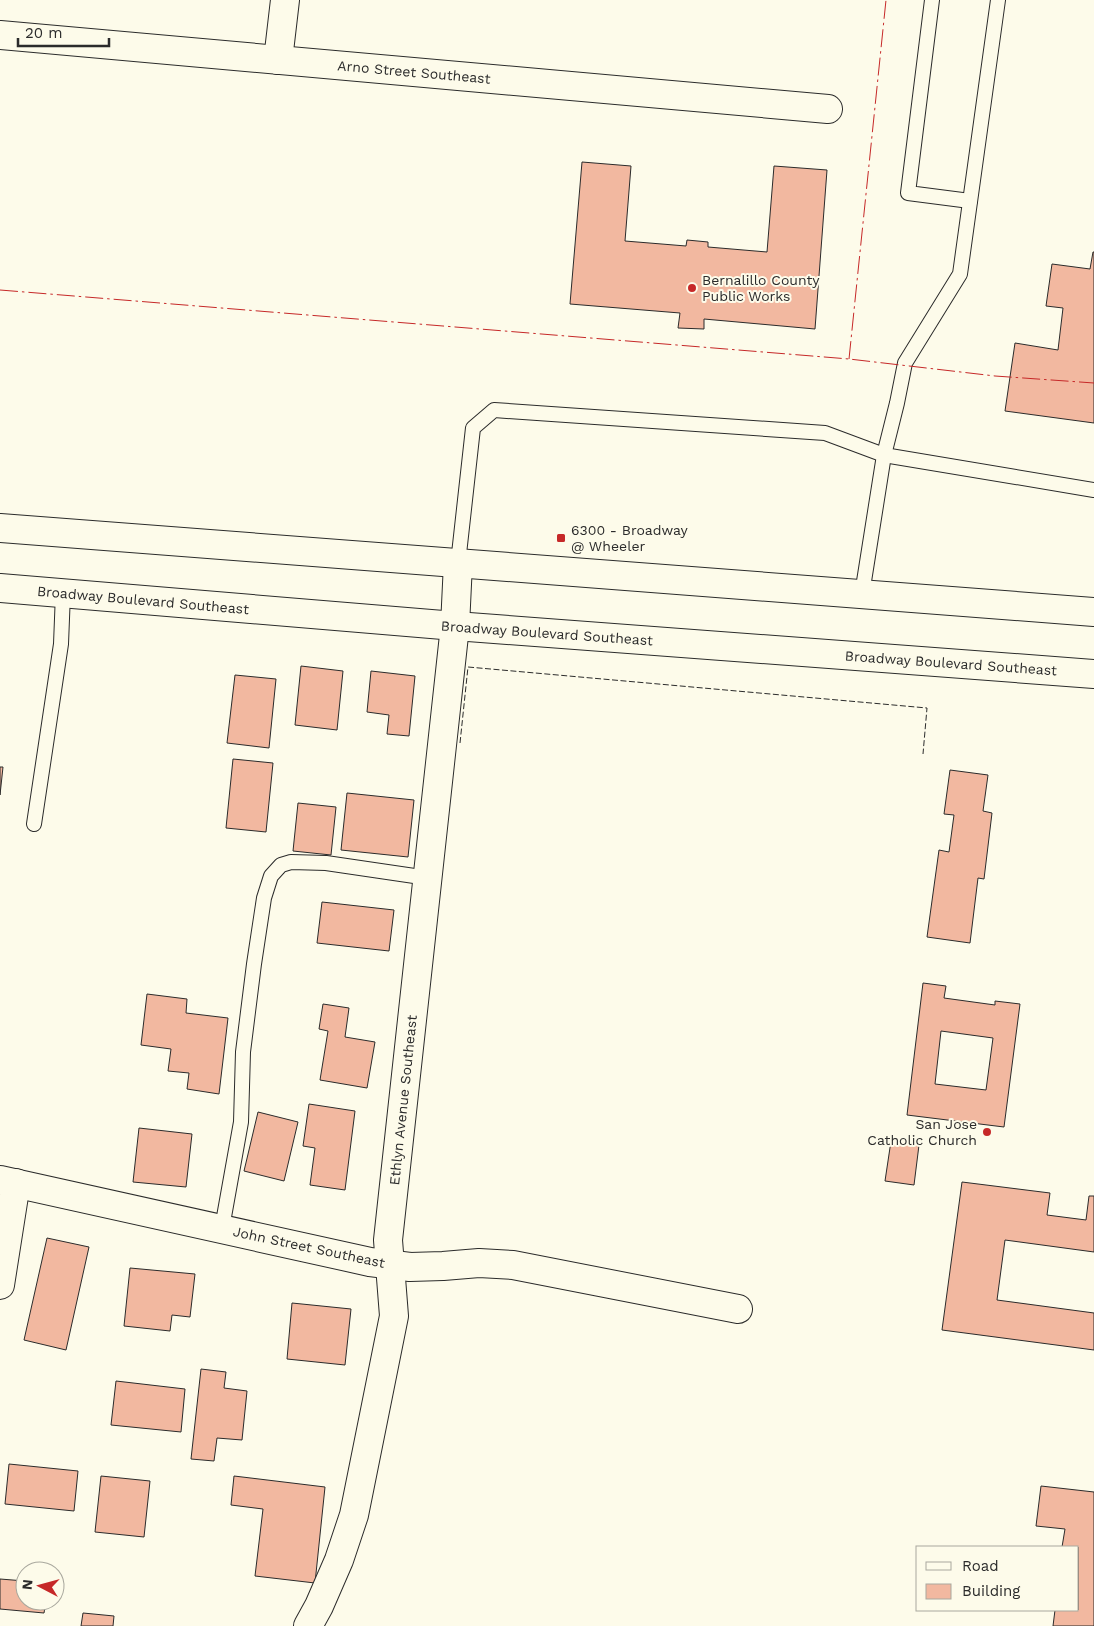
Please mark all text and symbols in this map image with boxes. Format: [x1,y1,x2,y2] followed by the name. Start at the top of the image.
[18,15,109,47] scale bar
[25,24,63,42] text: 20 m
[337,57,491,87] street label: Arno Street Southeast
[702,272,820,304] place label: Bernalillo County Public Works
[686,282,698,294] marker: Bernalillo County Public Works
[571,522,689,554] place label: 6300 - Broadway @ Wheeler
[555,532,567,544] marker: 6300 - Broadway @ Wheeler
[36,583,250,617] street label: Broadway Boulevard Southeast
[440,618,654,648] street label: Broadway Boulevard Southeast
[844,648,1058,678] street label: Broadway Boulevard Southeast
[386,1014,420,1186] street label: Ethlyn Avenue Southeast
[867,1116,977,1148] place label: San Jose Catholic Church
[981,1126,993,1138] marker: San Jose Catholic Church
[232,1223,387,1271] street label: John Street Southeast
[916,1546,1079,1611] legend
[962,1557,999,1575] text: Road
[15,1561,65,1611] north arrow
[19,1579,36,1591] text: N
[962,1582,1020,1600] text: Building

